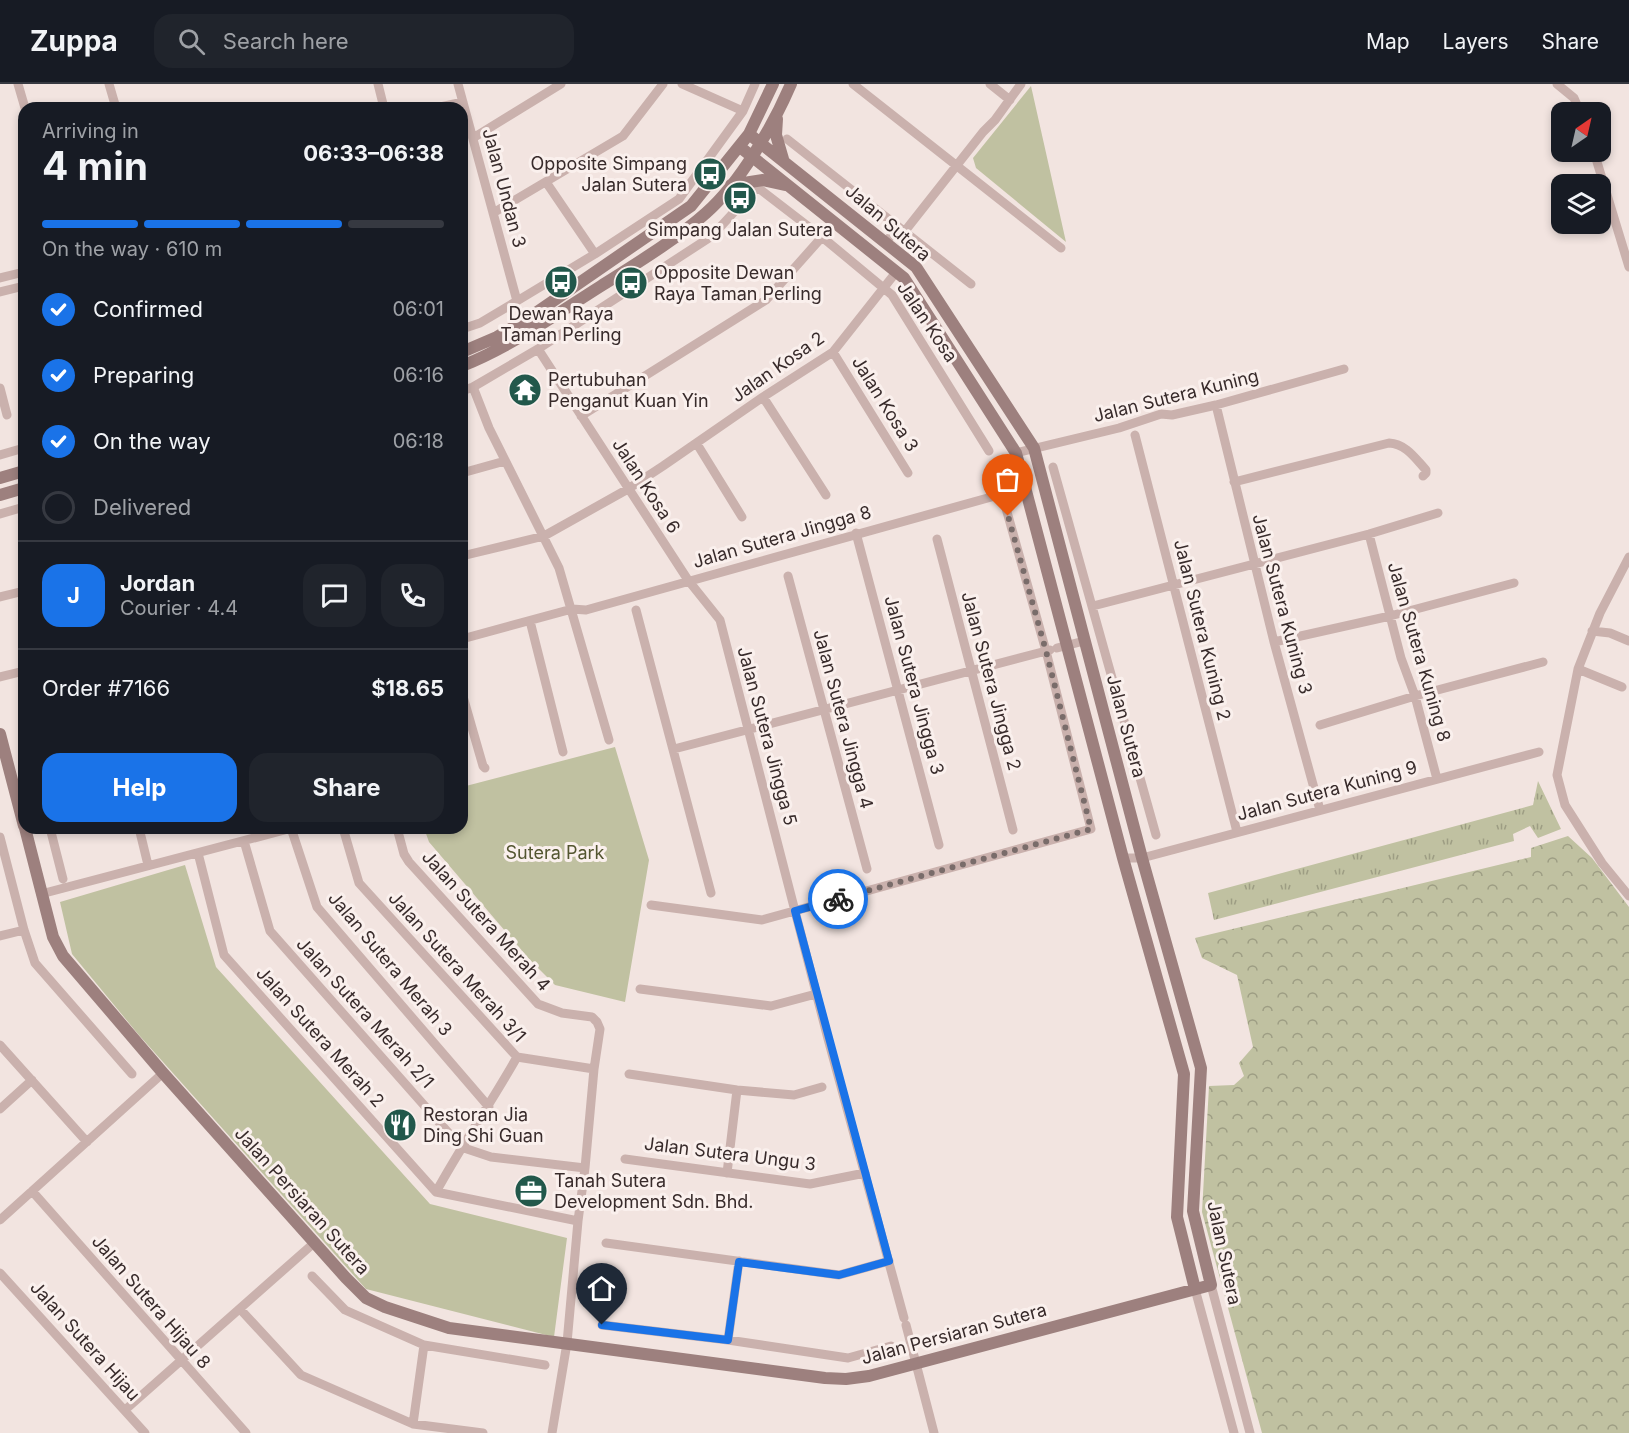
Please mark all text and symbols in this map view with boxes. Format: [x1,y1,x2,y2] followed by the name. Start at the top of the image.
[154,14,574,68] search box
[30,24,118,58] text: Zuppa
[175,25,208,58] icon: search
[223,28,349,54] text: Search here
[1366,29,1410,54] text: Map
[1443,29,1509,54] text: Layers
[1542,29,1599,54] text: Share
[1551,102,1611,162] north arrow
[1551,102,1611,234] map controls
[42,119,139,143] text: Arriving in
[478,126,530,250] street label: Jalan Undan 3
[303,140,444,166] text: 06:33–06:38
[42,142,148,189] text: 4 min
[531,153,687,195] place label: Opposite Simpang Jalan Sutera
[692,156,728,192] bus stop icon: Opposite Simpang Jalan Sutera
[1551,174,1611,234] button: layers
[722,180,758,216] bus stop icon: Simpang Jalan Sutera
[841,180,935,265] street label: Jalan Sutera
[647,219,833,240] place label: Simpang Jalan Sutera
[42,237,222,261] text: On the way · 610 m
[654,262,822,304] place label: Opposite Dewan Raya Taman Perling
[543,264,579,300] bus stop icon: Dewan Raya Taman Perling
[613,265,649,301] bus stop icon: Opposite Dewan Raya Taman Perling
[893,278,962,366] street label: Jalan Kosa
[42,293,75,326] icon: check
[93,296,203,322] text: Confirmed
[392,297,444,321] text: 06:01
[500,303,622,345] place label: Dewan Raya Taman Perling
[727,327,828,406] street label: Jalan Kosa 2
[848,352,923,455] street label: Jalan Kosa 3
[42,359,75,392] icon: check
[93,362,194,388] text: Preparing
[393,363,444,387] text: 06:16
[1091,365,1261,426] street label: Jalan Sutera Kuning
[548,369,709,411] place label: Pertubuhan Penganut Kuan Yin
[507,372,543,408] temple icon: Pertubuhan Penganut Kuan Yin
[42,425,75,458] icon: check
[93,428,211,454] text: On the way
[393,429,444,453] text: 06:18
[608,434,685,537] street label: Jalan Kosa 6
[982,454,1033,516] pin
[991,463,1024,496] icon: bag
[93,494,191,520] text: Delivered
[690,501,873,572] street label: Jalan Sutera Jingga 8
[1248,511,1317,696] street label: Jalan Sutera Kuning 3
[1170,537,1235,723] street label: Jalan Sutera Kuning 2
[1384,560,1455,744] street label: Jalan Sutera Kuning 8
[303,564,366,627] button: chat
[381,564,444,627] button: phone
[120,570,195,596] text: Jordan
[67,582,80,608] text: J
[957,589,1025,773] street label: Jalan Sutera Jingga 2
[880,593,949,777] street label: Jalan Sutera Jingga 3
[120,596,238,620] text: Courier · 4.4
[809,627,878,811] street label: Jalan Sutera Jingga 4
[733,644,801,828] street label: Jalan Sutera Jingga 5
[1103,672,1150,780] street label: Jalan Sutera
[42,675,170,701] text: Order #7166
[371,675,444,701] text: $18.65
[42,753,237,822] button: Help
[249,753,444,822] button: Share
[1234,756,1419,825] street label: Jalan Sutera Kuning 9
[506,842,605,863] park label: Sutera Park
[418,846,555,995] street label: Jalan Sutera Merah 4
[808,869,868,929] courier
[822,883,855,916] icon: bike
[324,887,457,1040] street label: Jalan Sutera Merah 3
[384,887,530,1046] street label: Jalan Sutera Merah 3/1
[292,933,438,1093] street label: Jalan Sutera Merah 2/1
[251,962,389,1112] street label: Jalan Sutera Merah 2
[423,1104,544,1146] place label: Restoran Jia Ding Shi Guan
[382,1107,418,1143] restaurant icon: Restoran Jia Ding Shi Guan
[231,1123,374,1279] street label: Jalan Persiaran Sutera
[643,1133,817,1174] street label: Jalan Sutera Ungu 3
[554,1170,754,1212] place label: Tanah Sutera Development Sdn. Bhd.
[513,1173,549,1209] office icon: Tanah Sutera Development Sdn. Bhd.
[1203,1199,1246,1307] street label: Jalan Sutera
[87,1231,215,1373] street label: Jalan Sutera Hijau 8
[576,1263,627,1325] pin
[585,1272,618,1305] icon: home
[26,1277,144,1405] street label: Jalan Sutera Hijau
[859,1299,1049,1368] street label: Jalan Persiaran Sutera

